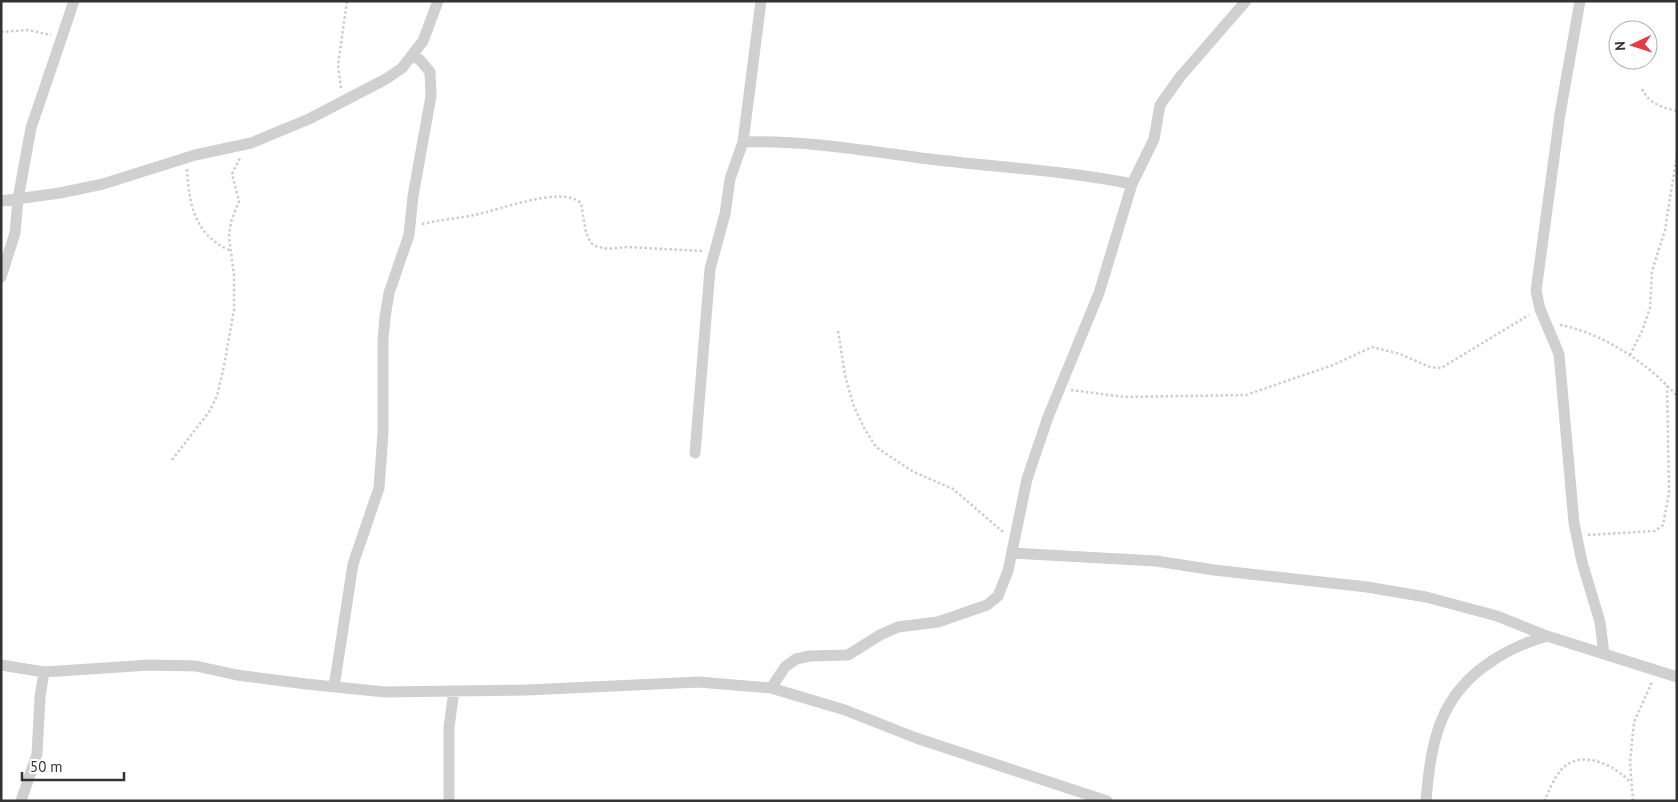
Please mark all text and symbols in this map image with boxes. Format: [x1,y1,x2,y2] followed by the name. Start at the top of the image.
[1608,20,1658,70] north arrow
[1611,41,1629,51] text: N
[22,750,125,782] scale bar
[30,757,63,776] text: 50 m

